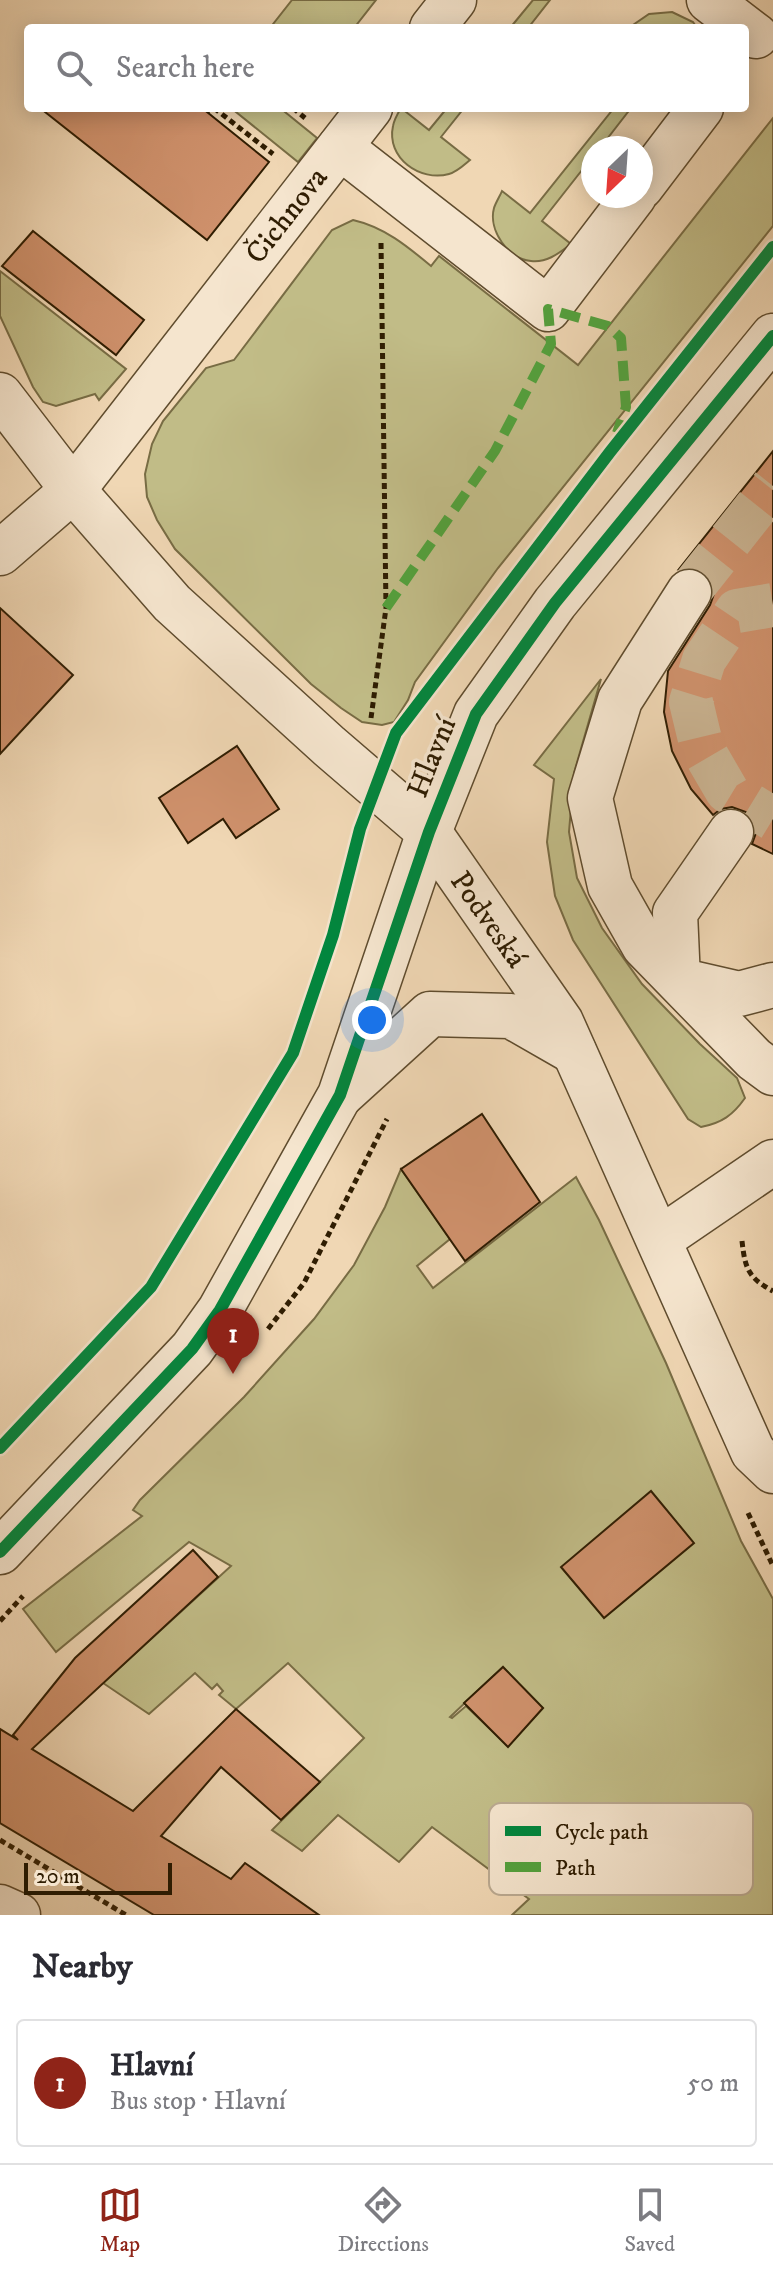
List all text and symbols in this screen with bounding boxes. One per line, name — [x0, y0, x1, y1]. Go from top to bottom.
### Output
search box — [24, 24, 749, 112]
icon: search — [52, 46, 96, 90]
text: Search here — [116, 50, 255, 87]
north arrow — [581, 136, 653, 208]
street label: Čichnova — [236, 159, 336, 272]
street label: Hlavní — [400, 711, 466, 803]
street label: Podveská — [441, 864, 534, 976]
your location — [352, 1000, 392, 1040]
pin: 1 — [207, 1308, 259, 1374]
legend — [489, 1803, 753, 1895]
text: Cycle path — [555, 1819, 649, 1846]
text: Path — [555, 1855, 596, 1882]
scale bar — [24, 1859, 172, 1895]
text: 20 m — [36, 1863, 80, 1890]
text: Nearby — [32, 1946, 133, 1988]
text: Hlavní — [110, 2048, 193, 2085]
text: 1 — [55, 2067, 65, 2100]
text: 50 m — [687, 2067, 739, 2100]
text: Bus stop · Hlavní — [110, 2085, 286, 2118]
tab: Map — [98, 2183, 142, 2258]
tab: Directions — [338, 2183, 429, 2258]
tab: Saved — [625, 2183, 675, 2258]

